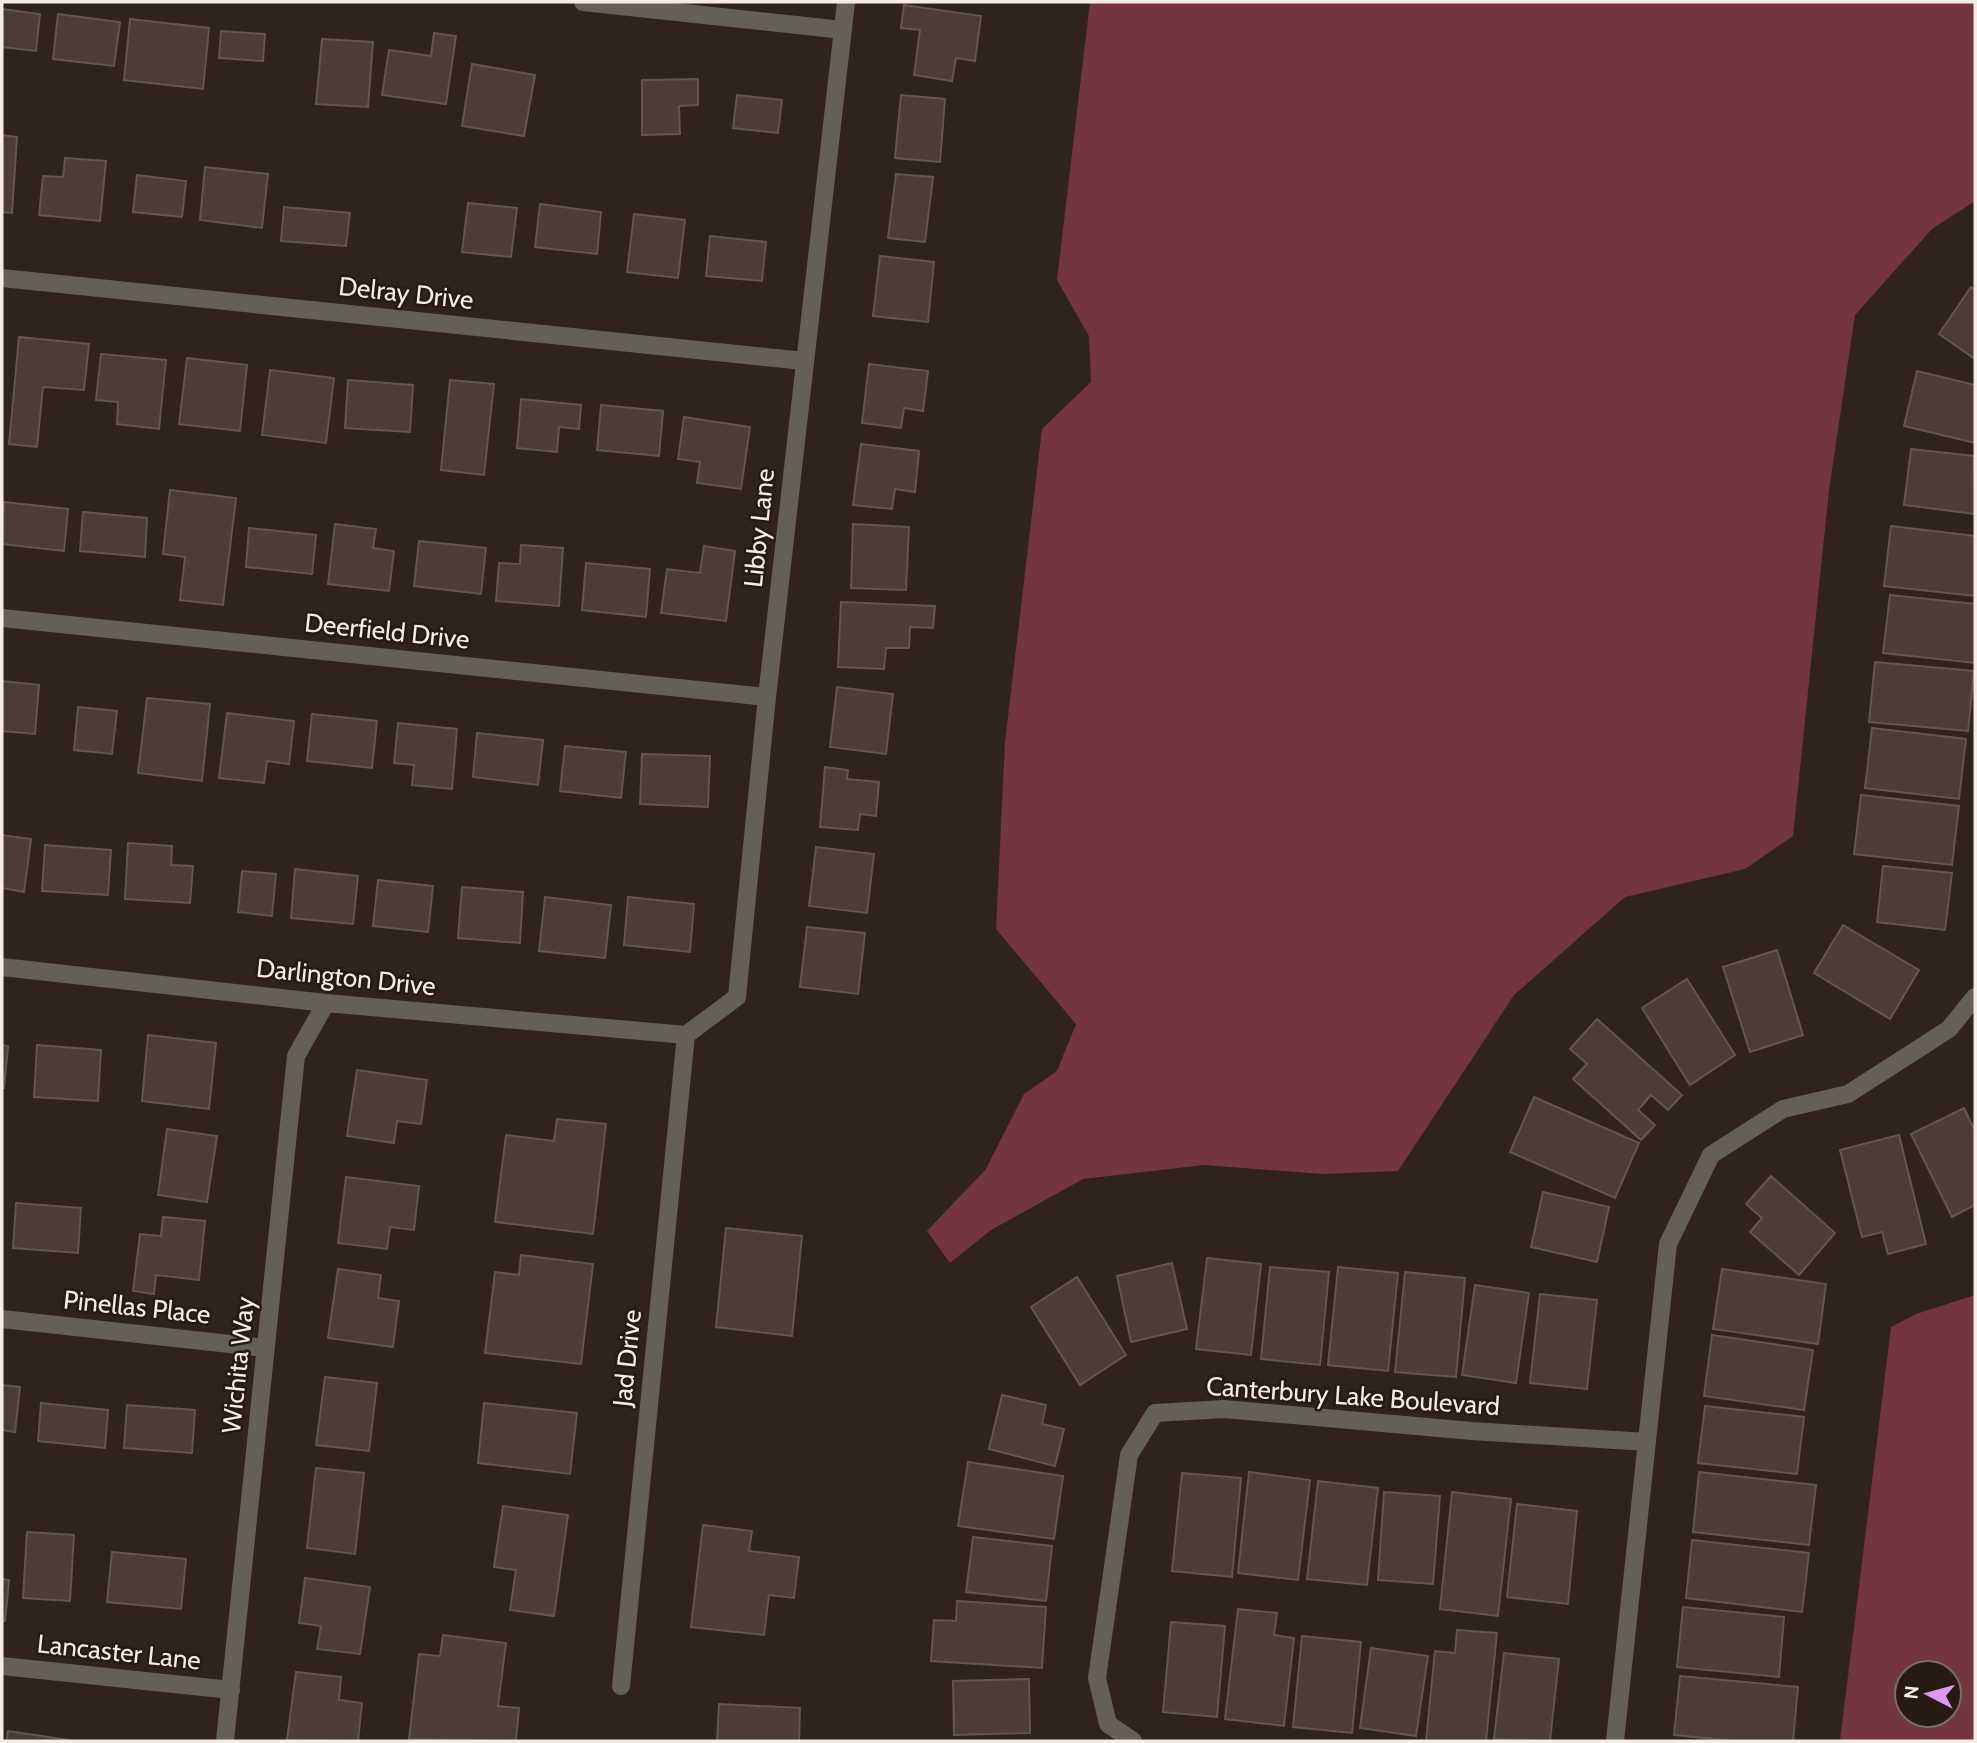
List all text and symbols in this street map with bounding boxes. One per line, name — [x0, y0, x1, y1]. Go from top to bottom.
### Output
street label: Delray Drive — [337, 270, 475, 316]
street label: Libby Lane — [737, 467, 781, 589]
street label: Deerfield Drive — [303, 606, 471, 656]
street label: Darlington Drive — [255, 952, 437, 1002]
street label: Pinellas Place — [62, 1283, 212, 1331]
street label: Wichita Way — [215, 1295, 261, 1435]
street label: Jad Drive — [606, 1308, 648, 1409]
street label: Canterbury Lake Boulevard — [1205, 1370, 1501, 1422]
street label: Lancaster Lane — [36, 1627, 202, 1677]
north arrow — [1893, 1659, 1963, 1729]
text: N — [1899, 1684, 1924, 1700]

